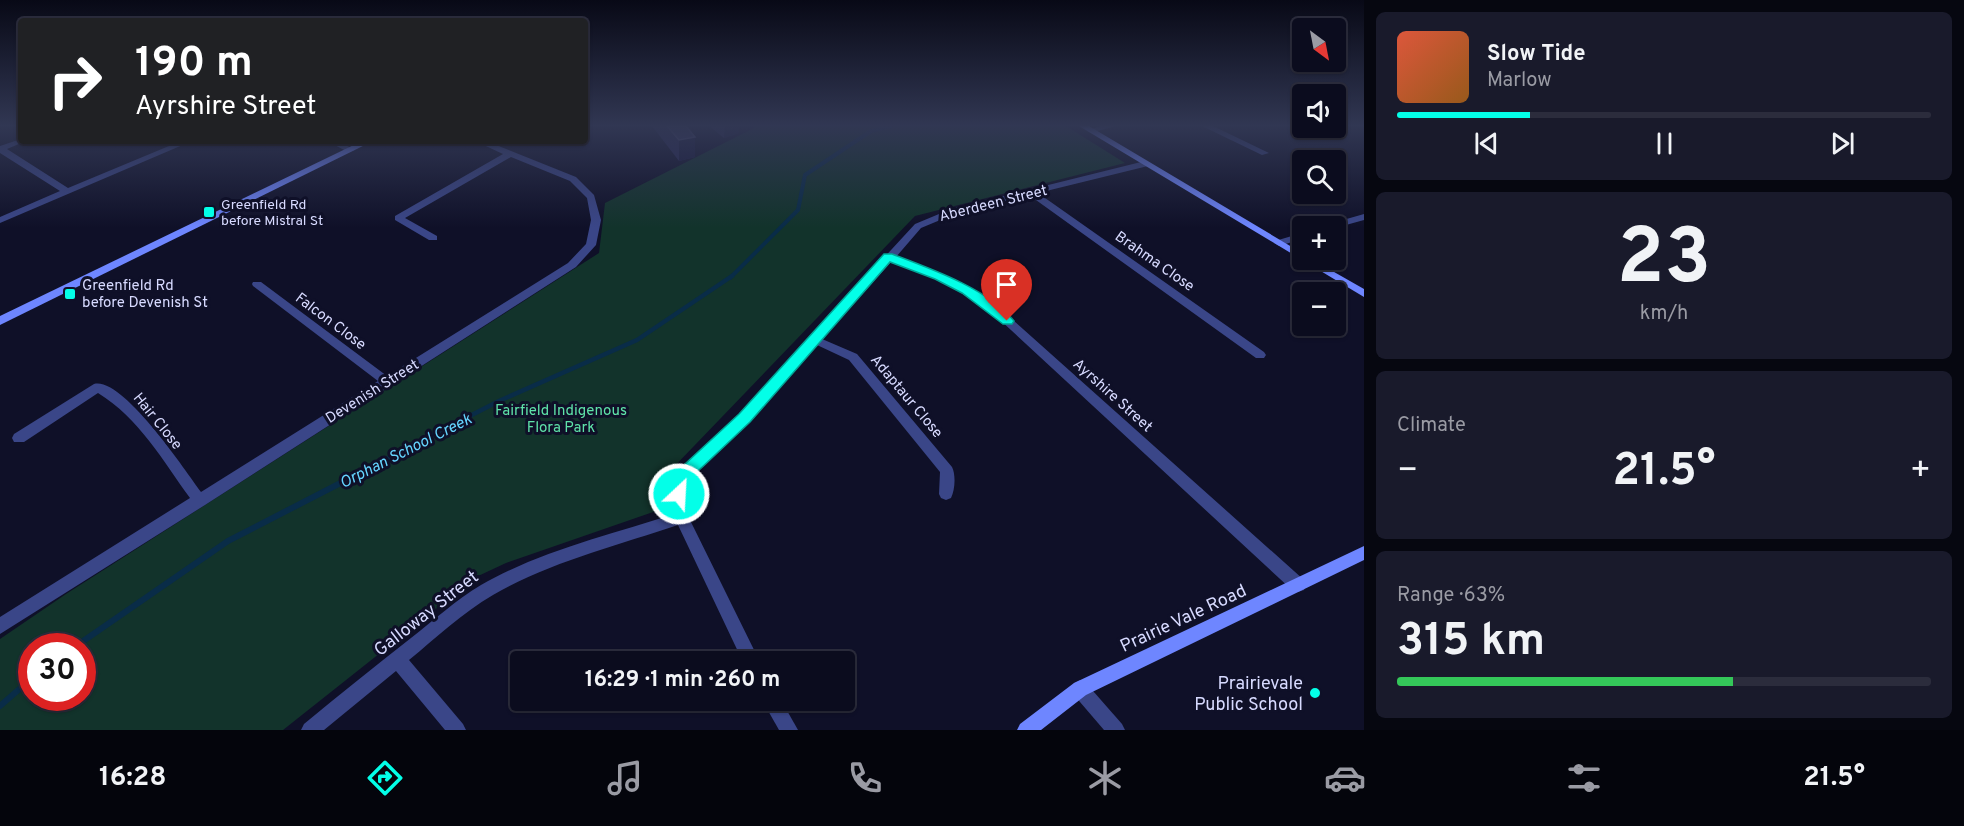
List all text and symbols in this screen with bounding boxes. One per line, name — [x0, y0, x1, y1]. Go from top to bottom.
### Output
north arrow — [1292, 18, 1346, 72]
map controls — [1292, 18, 1346, 336]
text: 190 m — [135, 38, 253, 91]
text: Slow Tide — [1487, 41, 1586, 68]
icon: right — [36, 42, 114, 120]
text: Marlow — [1487, 68, 1551, 94]
button: sound — [1292, 84, 1346, 138]
text: Ayrshire Street — [135, 90, 317, 124]
icon: previous — [1470, 127, 1503, 160]
icon: pause — [1648, 127, 1681, 160]
icon: next — [1826, 127, 1859, 160]
button: search — [1292, 150, 1346, 204]
street label: Aberdeen Street — [937, 182, 1049, 227]
place label: Greenfield Rd before Mistral St — [221, 197, 323, 230]
marker: Greenfield Rd before Mistral St — [202, 205, 216, 219]
text: 23 — [1617, 212, 1711, 311]
button: + — [1292, 216, 1346, 270]
street label: Brahma Close — [1111, 228, 1198, 297]
pin — [981, 259, 1032, 321]
icon: arrive — [990, 268, 1023, 301]
place label: Greenfield Rd before Devenish St — [82, 277, 208, 313]
button: − — [1292, 282, 1346, 336]
marker: Greenfield Rd before Devenish St — [63, 287, 77, 301]
street label: Falcon Close — [291, 289, 369, 355]
text: km/h — [1640, 301, 1688, 327]
street label: Adaptaur Close — [865, 351, 946, 443]
street label: Ayrshire Street — [1068, 355, 1156, 437]
street label: Devenish Street — [323, 356, 423, 428]
street label: Hair Close — [128, 390, 186, 454]
park label: Fairfield Indigenous Flora Park — [495, 402, 627, 438]
water label: Orphan School Creek — [337, 409, 476, 494]
text: Climate — [1397, 413, 1466, 439]
text: 21.5° — [1613, 444, 1715, 501]
text: − — [1397, 451, 1418, 493]
text: + — [1910, 451, 1931, 493]
position arrow — [647, 462, 711, 526]
street label: Galloway Street — [370, 566, 484, 662]
street label: Prairie Vale Road — [1117, 580, 1251, 659]
text: Range · 63% — [1397, 583, 1505, 609]
text: 315 km — [1397, 614, 1545, 671]
speed limit sign: 30 — [18, 633, 96, 711]
text: 16:29 · 1 min · 260 m — [585, 667, 780, 694]
place label: Prairievale Public School — [1194, 673, 1303, 717]
marker: Prairievale Public School — [1308, 686, 1322, 700]
icon: directions — [364, 757, 406, 799]
icon: music — [604, 757, 646, 799]
icon: phone — [844, 757, 886, 799]
icon: climate — [1084, 757, 1126, 799]
icon: car — [1324, 757, 1366, 799]
icon: filters — [1563, 757, 1605, 799]
text: 16:28 — [99, 761, 166, 795]
text: 21.5° — [1803, 761, 1865, 795]

